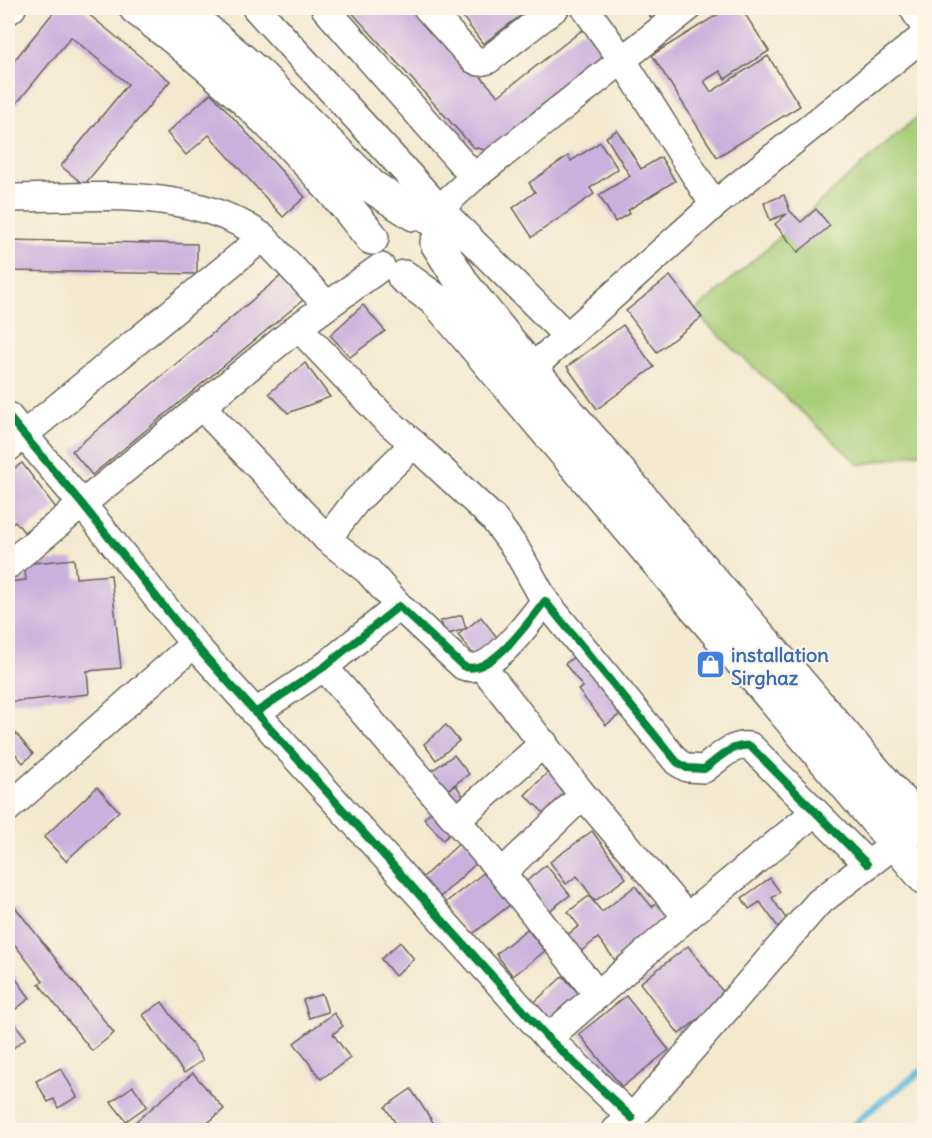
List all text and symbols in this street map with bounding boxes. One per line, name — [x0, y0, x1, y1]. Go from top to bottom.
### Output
place label: installation Sirghaz — [731, 642, 829, 690]
shop icon: installation Sirghaz — [694, 649, 726, 681]

